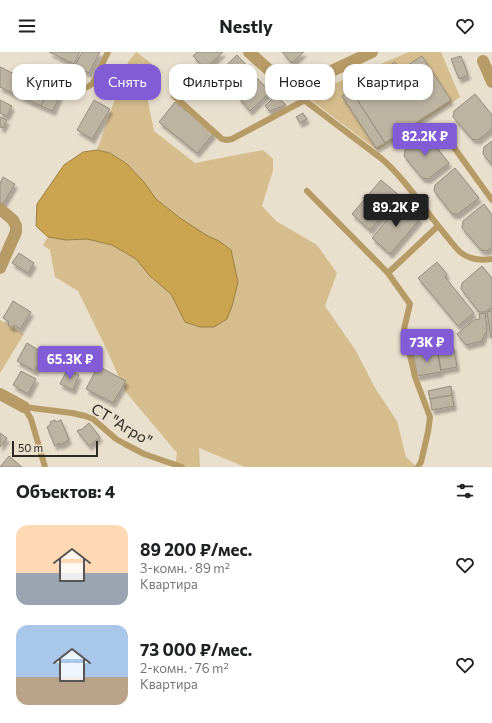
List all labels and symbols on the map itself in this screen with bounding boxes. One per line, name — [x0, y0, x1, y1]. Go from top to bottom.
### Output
pin: 82.2K ₽ — [388, 123, 462, 157]
pin: 89.2K ₽ — [359, 194, 433, 228]
pin: 73K ₽ — [399, 329, 455, 363]
pin: 65.3K ₽ — [33, 346, 107, 380]
street label: СТ "Агро" — [88, 399, 156, 449]
scale bar — [12, 439, 98, 458]

